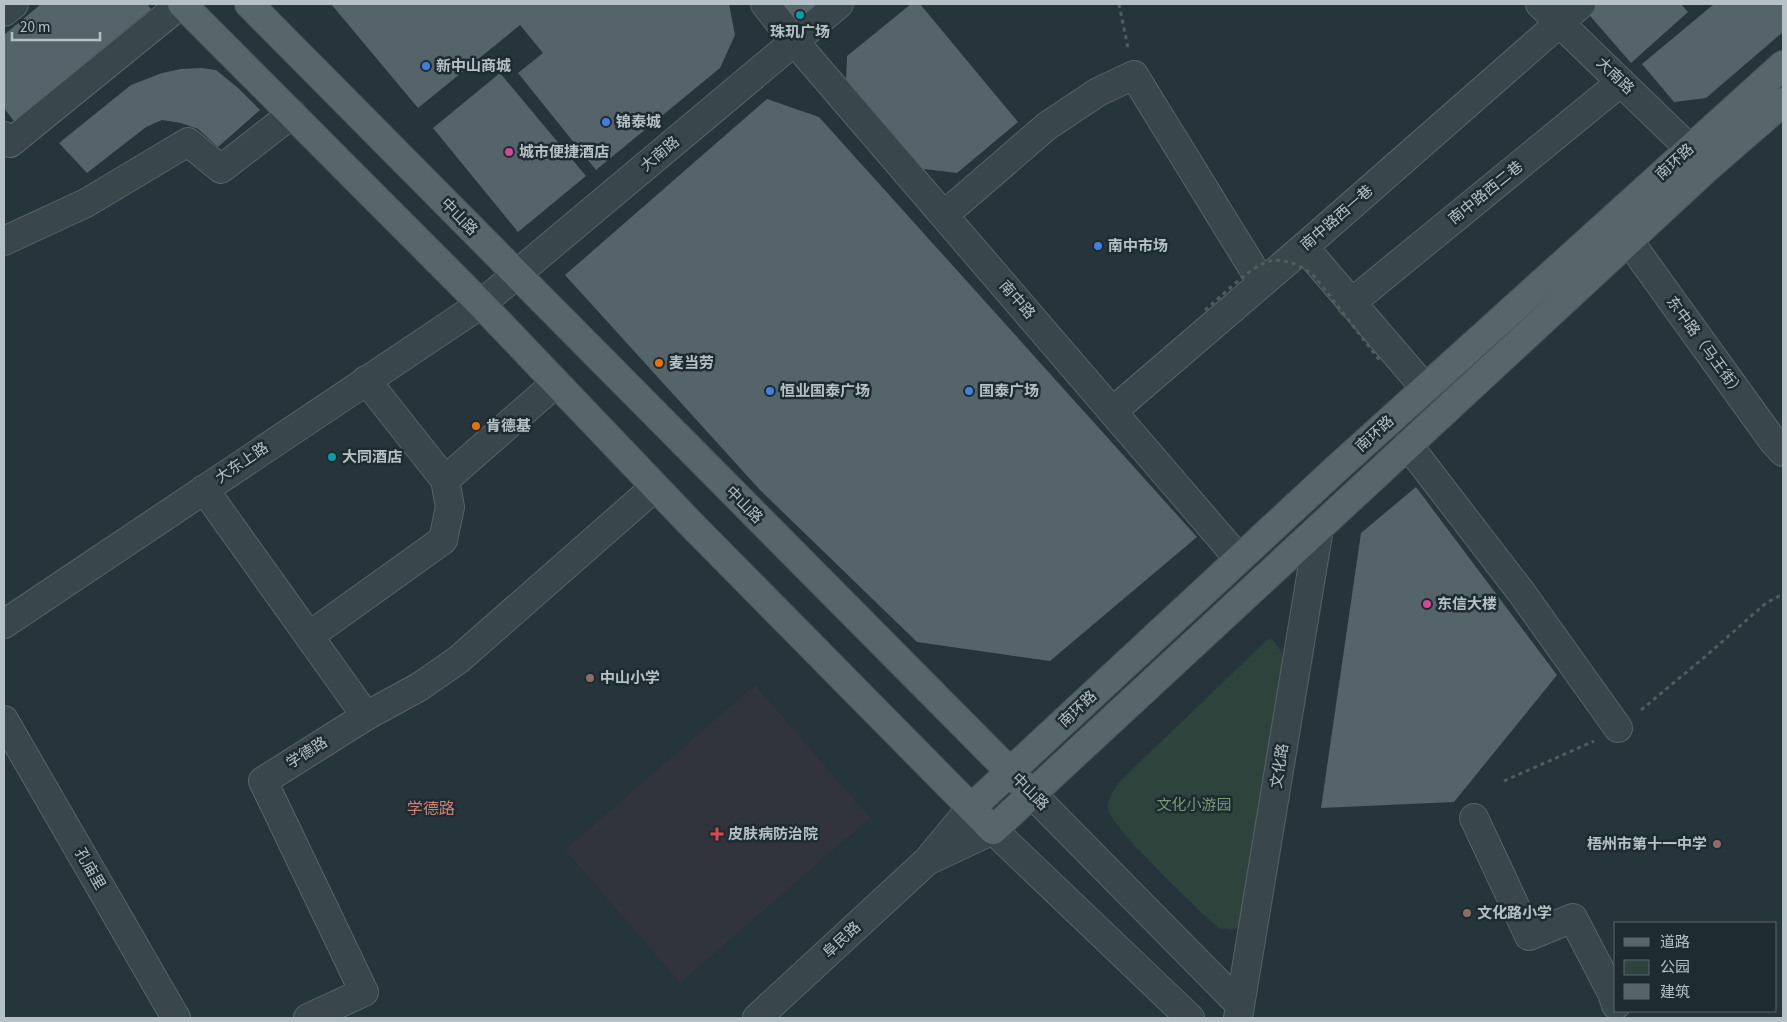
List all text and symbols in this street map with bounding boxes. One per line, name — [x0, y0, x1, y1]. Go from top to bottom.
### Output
marker: 珠玑广场 — [794, 9, 806, 21]
scale bar — [12, 10, 100, 42]
text: 20 m — [20, 17, 50, 38]
place label: 珠玑广场 — [770, 22, 830, 43]
street label: 大南路 — [1592, 53, 1638, 99]
place label: 新中山商城 — [436, 56, 511, 77]
marker: 新中山商城 — [420, 60, 432, 72]
place label: 锦泰城 — [616, 112, 661, 133]
marker: 锦泰城 — [600, 116, 612, 128]
street label: 大南路 — [636, 131, 684, 177]
street label: 南环路 — [1651, 139, 1699, 185]
place label: 城市便捷酒店 — [519, 142, 609, 163]
marker: 城市便捷酒店 — [503, 146, 515, 158]
street label: 南中路西二巷 — [1444, 157, 1528, 229]
street label: 南中路西一巷 — [1296, 181, 1378, 255]
street label: 中山路 — [436, 194, 482, 240]
place label: 南中市场 — [1108, 236, 1168, 257]
marker: 南中市场 — [1092, 240, 1104, 252]
street label: 南中路 — [994, 276, 1040, 324]
street label: 东中路（马王街） — [1661, 292, 1749, 402]
place label: 麦当劳 — [669, 353, 714, 374]
marker: 麦当劳 — [653, 357, 665, 369]
place label: 恒业国泰广场 — [780, 381, 870, 402]
place label: 国泰广场 — [979, 381, 1039, 402]
marker: 恒业国泰广场 — [764, 385, 776, 397]
marker: 国泰广场 — [963, 385, 975, 397]
street label: 南环路 — [1351, 411, 1399, 457]
place label: 肯德基 — [486, 416, 531, 437]
marker: 肯德基 — [470, 420, 482, 432]
street label: 大东上路 — [211, 438, 273, 488]
place label: 大同酒店 — [342, 447, 402, 468]
marker: 大同酒店 — [326, 451, 338, 463]
street label: 中山路 — [721, 482, 767, 528]
place label: 东信大楼 — [1437, 594, 1497, 615]
marker: 东信大楼 — [1421, 598, 1433, 610]
place label: 中山小学 — [600, 668, 660, 689]
marker: 中山小学 — [584, 672, 596, 684]
street label: 南环路 — [1054, 686, 1102, 732]
street label: 学德路 — [282, 732, 332, 774]
street label: 文化路 — [1266, 742, 1294, 790]
street label: 中山路 — [1007, 769, 1053, 815]
park label: 文化小游园 — [1156, 795, 1232, 816]
district label: 学德路 — [407, 798, 455, 820]
place label: 皮肤病防治院 — [728, 824, 818, 845]
marker: 皮肤病防治院 — [710, 827, 724, 841]
place label: 梧州市第十一中学 — [1587, 834, 1707, 855]
marker: 梧州市第十一中学 — [1711, 838, 1723, 850]
street label: 孔庙里 — [70, 844, 110, 894]
place label: 文化路小学 — [1477, 903, 1552, 924]
marker: 文化路小学 — [1461, 907, 1473, 919]
street label: 阜民路 — [818, 917, 866, 963]
legend — [1614, 922, 1777, 1012]
text: 道路 — [1660, 932, 1690, 953]
text: 公园 — [1660, 957, 1690, 978]
text: 建筑 — [1660, 982, 1690, 1003]

